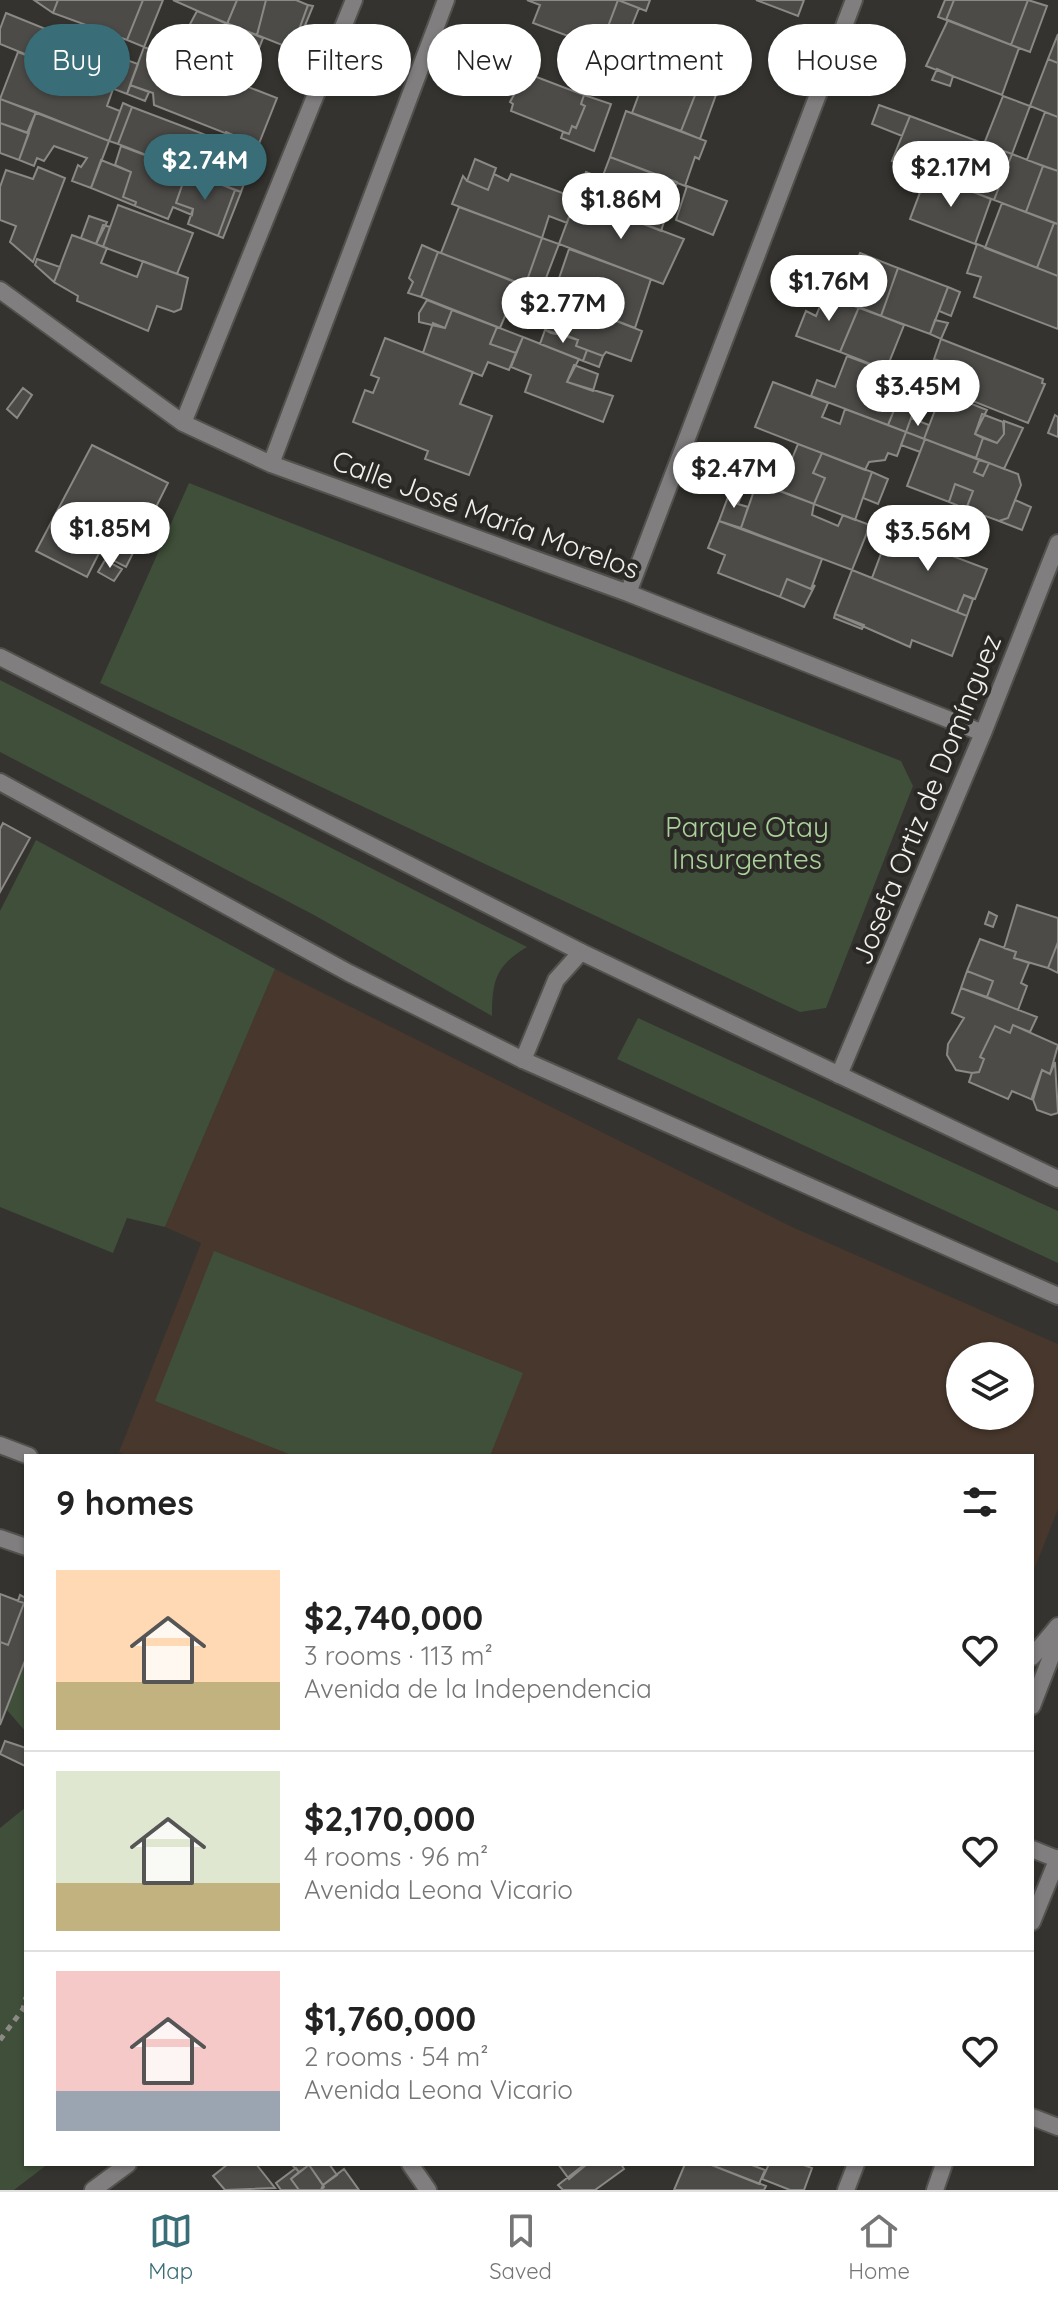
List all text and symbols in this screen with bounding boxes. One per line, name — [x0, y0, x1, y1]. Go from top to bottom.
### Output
chip: Buy — [24, 24, 130, 96]
chip: Rent — [146, 24, 262, 96]
chip: Filters — [278, 24, 411, 96]
chip: New — [427, 24, 541, 96]
chip: Apartment — [557, 24, 752, 96]
chip: House — [768, 24, 906, 96]
pin: $2.74M — [140, 134, 270, 202]
pin: $2.17M — [886, 141, 1016, 209]
text: $2.74M — [162, 143, 248, 176]
text: $2.17M — [910, 150, 992, 183]
pin: $1.86M — [556, 173, 686, 241]
text: $1.86M — [580, 182, 662, 215]
pin: $1.76M — [764, 255, 894, 323]
text: $1.76M — [788, 264, 870, 297]
pin: $2.77M — [498, 277, 628, 345]
text: $2.77M — [520, 286, 606, 319]
pin: $3.45M — [853, 360, 983, 428]
text: $3.45M — [875, 369, 961, 402]
street label: Calle José María Morelos — [327, 442, 645, 586]
pin: $2.47M — [669, 442, 799, 510]
text: $2.47M — [691, 451, 777, 484]
pin: $1.85M — [45, 502, 175, 570]
pin: $3.56M — [863, 505, 993, 573]
text: $1.85M — [69, 511, 151, 544]
text: $3.56M — [885, 514, 971, 547]
street label: Josefa Ortiz de Domínguez — [844, 629, 1008, 969]
park label: Parque Otay Insurgentes — [665, 809, 829, 876]
map controls — [946, 1342, 1034, 1430]
button: layers — [946, 1342, 1034, 1430]
icon: filters — [958, 1480, 1002, 1524]
text: 9 homes — [56, 1481, 194, 1524]
text: $2,740,000 — [304, 1596, 483, 1639]
icon: home — [120, 1602, 216, 1698]
icon: heart — [958, 1628, 1002, 1672]
text: 3 rooms · 113 m² — [304, 1639, 493, 1672]
text: Avenida de la Independencia — [304, 1672, 652, 1705]
text: $2,170,000 — [304, 1797, 475, 1840]
icon: home — [120, 1803, 216, 1899]
icon: heart — [958, 1829, 1002, 1873]
text: 4 rooms · 96 m² — [304, 1840, 488, 1873]
text: Avenida Leona Vicario — [304, 1873, 573, 1906]
text: $1,760,000 — [304, 1997, 476, 2040]
icon: home — [120, 2003, 216, 2099]
icon: heart — [958, 2029, 1002, 2073]
text: 2 rooms · 54 m² — [304, 2040, 488, 2073]
text: Avenida Leona Vicario — [304, 2073, 573, 2106]
tab: Map — [148, 2209, 193, 2285]
tab: Saved — [489, 2209, 552, 2285]
tab: Home — [848, 2209, 910, 2285]

